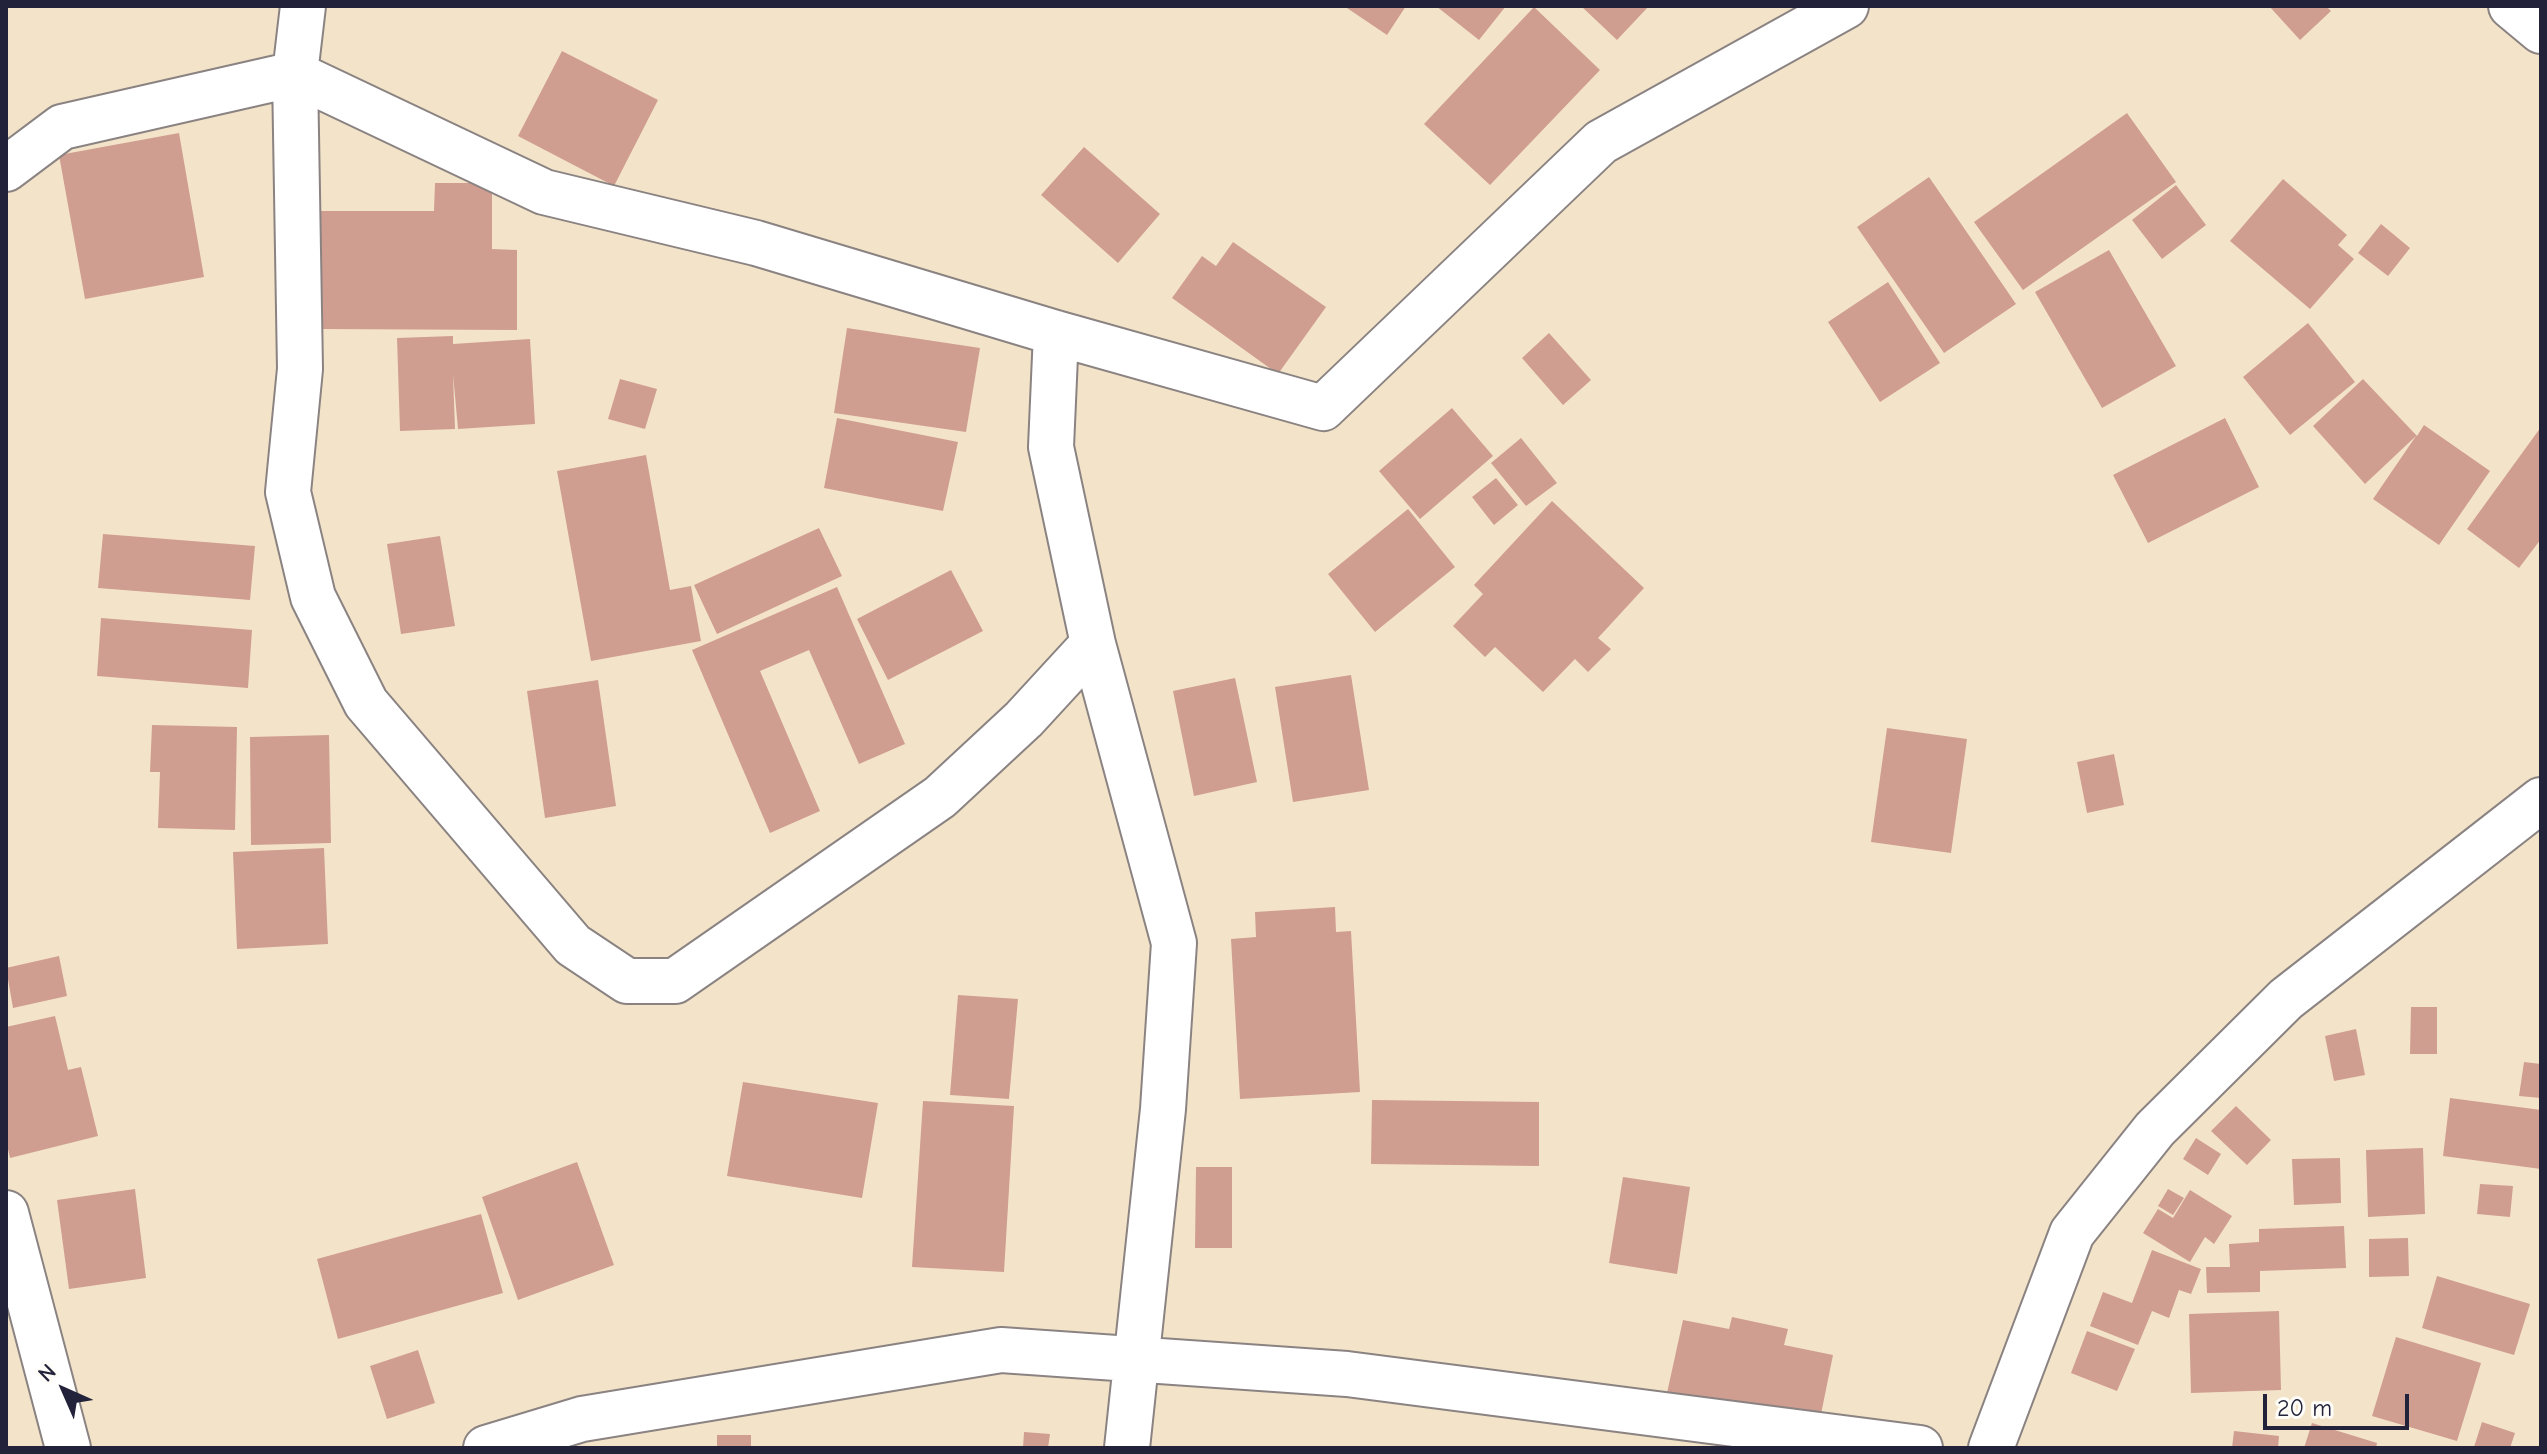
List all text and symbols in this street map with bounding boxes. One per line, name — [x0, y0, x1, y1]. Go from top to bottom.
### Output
north arrow — [24, 1350, 104, 1430]
text: N — [33, 1359, 61, 1387]
scale bar — [2267, 1378, 2413, 1428]
text: 20 m — [2277, 1394, 2332, 1422]

